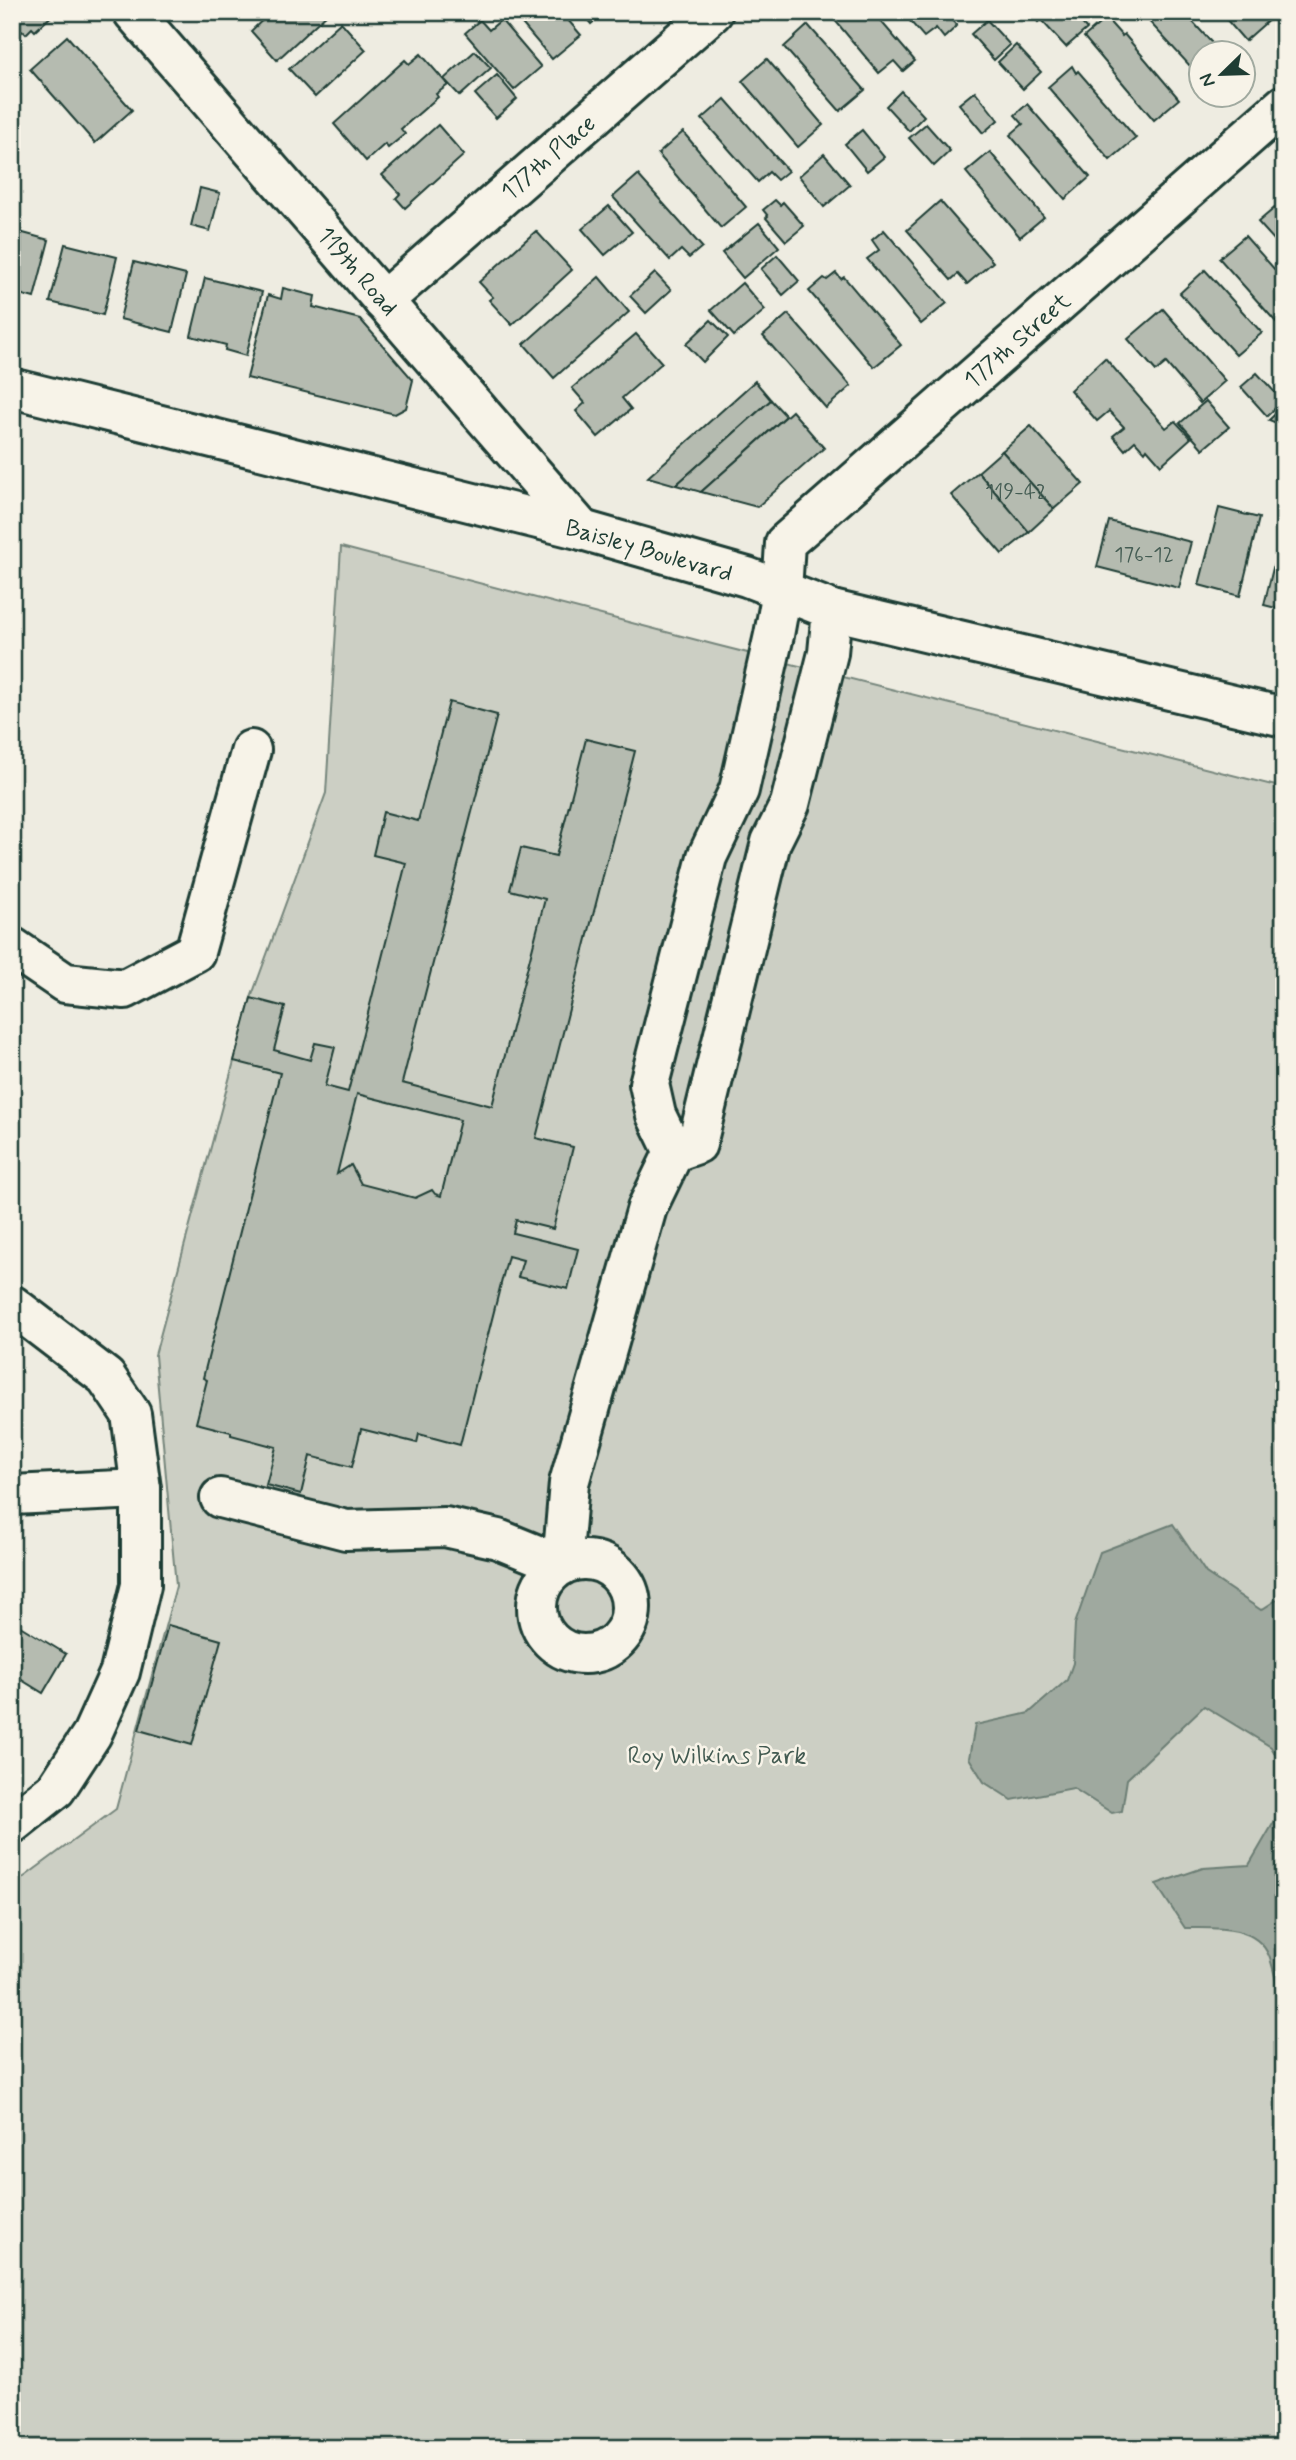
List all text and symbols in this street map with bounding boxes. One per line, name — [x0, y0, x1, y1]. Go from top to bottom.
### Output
north arrow — [1188, 38, 1258, 108]
text: N — [1194, 69, 1222, 91]
street label: 177th Place — [495, 108, 603, 208]
street label: 119th Road — [310, 221, 404, 323]
street label: 177th Street — [958, 286, 1078, 396]
house number: 119-42 — [985, 478, 1047, 506]
street label: Baisley Boulevard — [561, 513, 736, 590]
house number: 176-12 — [1114, 541, 1174, 569]
park label: Roy Wilkins Park — [628, 1741, 806, 1772]

